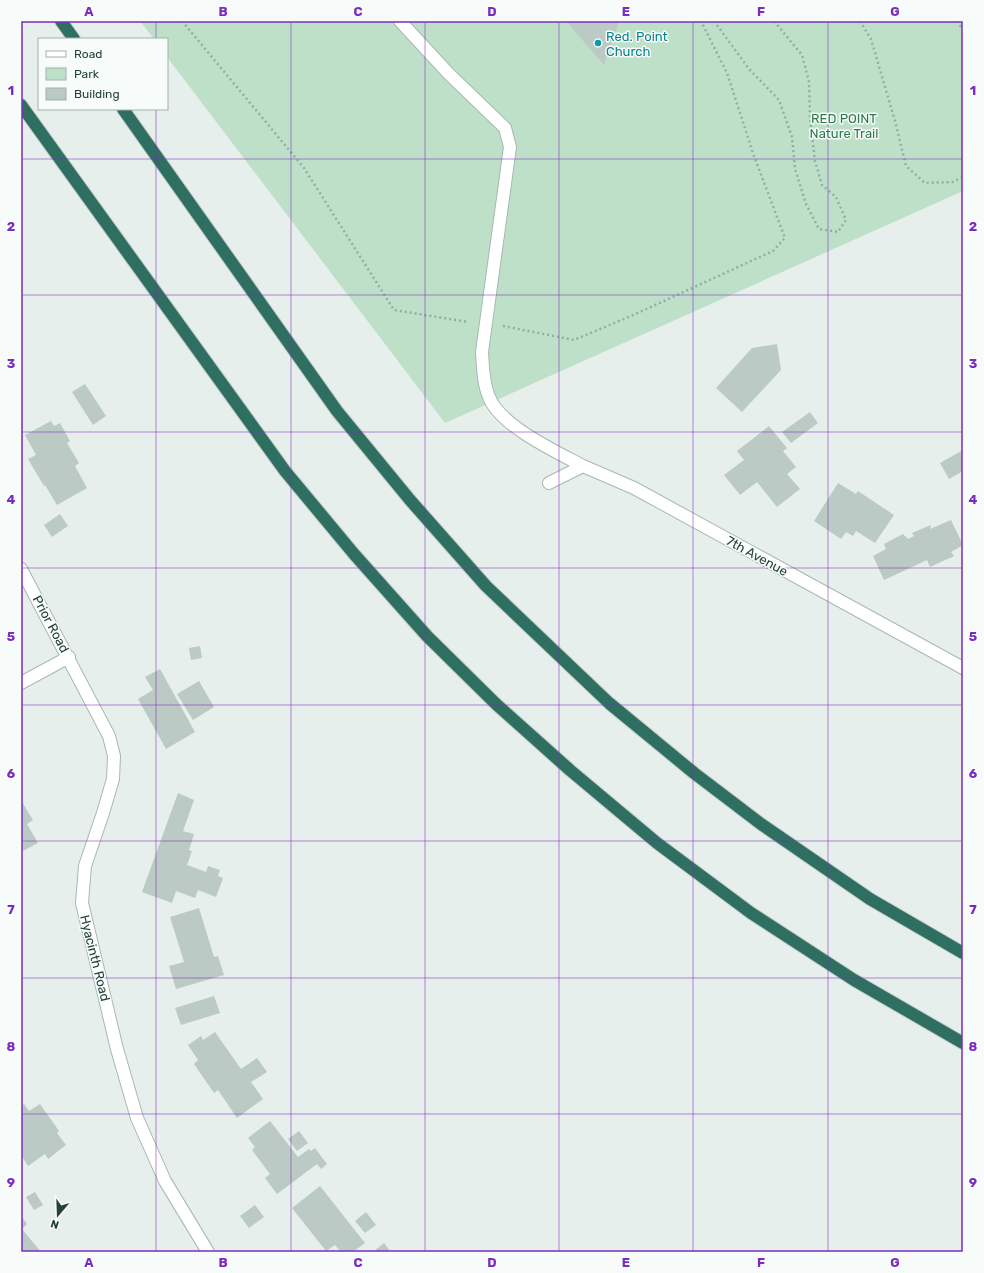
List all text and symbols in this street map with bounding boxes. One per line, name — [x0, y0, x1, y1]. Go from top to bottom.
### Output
text: A — [84, 4, 94, 19]
text: B — [218, 4, 228, 19]
text: C — [353, 4, 363, 19]
text: D — [487, 4, 497, 19]
text: E — [622, 4, 630, 19]
text: F — [757, 4, 765, 19]
text: G — [890, 4, 900, 19]
place label: Red. Point Church — [606, 29, 668, 59]
legend — [38, 38, 168, 110]
marker: Red. Point Church — [593, 38, 603, 48]
text: Road — [74, 47, 102, 61]
text: Park — [74, 67, 100, 81]
text: 1 — [8, 83, 14, 98]
text: 1 — [970, 83, 976, 98]
text: Building — [74, 87, 120, 101]
park label: RED POINT Nature Trail — [810, 111, 878, 141]
text: 2 — [7, 219, 15, 234]
text: 2 — [969, 219, 977, 234]
text: 3 — [7, 356, 16, 371]
text: 3 — [969, 356, 978, 371]
text: 4 — [7, 492, 16, 507]
text: 4 — [969, 492, 978, 507]
street label: 7th Avenue — [724, 533, 790, 579]
street label: Prior Road — [30, 593, 72, 655]
text: 5 — [7, 629, 15, 644]
text: 5 — [969, 629, 977, 644]
text: 6 — [7, 766, 16, 781]
text: 6 — [969, 766, 978, 781]
text: 7 — [7, 902, 15, 917]
text: 7 — [969, 902, 977, 917]
street label: Hyacinth Road — [77, 913, 113, 1003]
text: 8 — [7, 1039, 16, 1054]
text: 8 — [969, 1039, 978, 1054]
text: 9 — [7, 1175, 15, 1190]
text: 9 — [969, 1175, 977, 1190]
north arrow — [38, 1195, 78, 1235]
text: N — [49, 1217, 61, 1231]
text: A — [84, 1255, 94, 1270]
text: B — [218, 1255, 228, 1270]
text: C — [353, 1255, 363, 1270]
text: D — [487, 1255, 497, 1270]
text: E — [622, 1255, 630, 1270]
text: F — [757, 1255, 765, 1270]
text: G — [890, 1255, 900, 1270]

